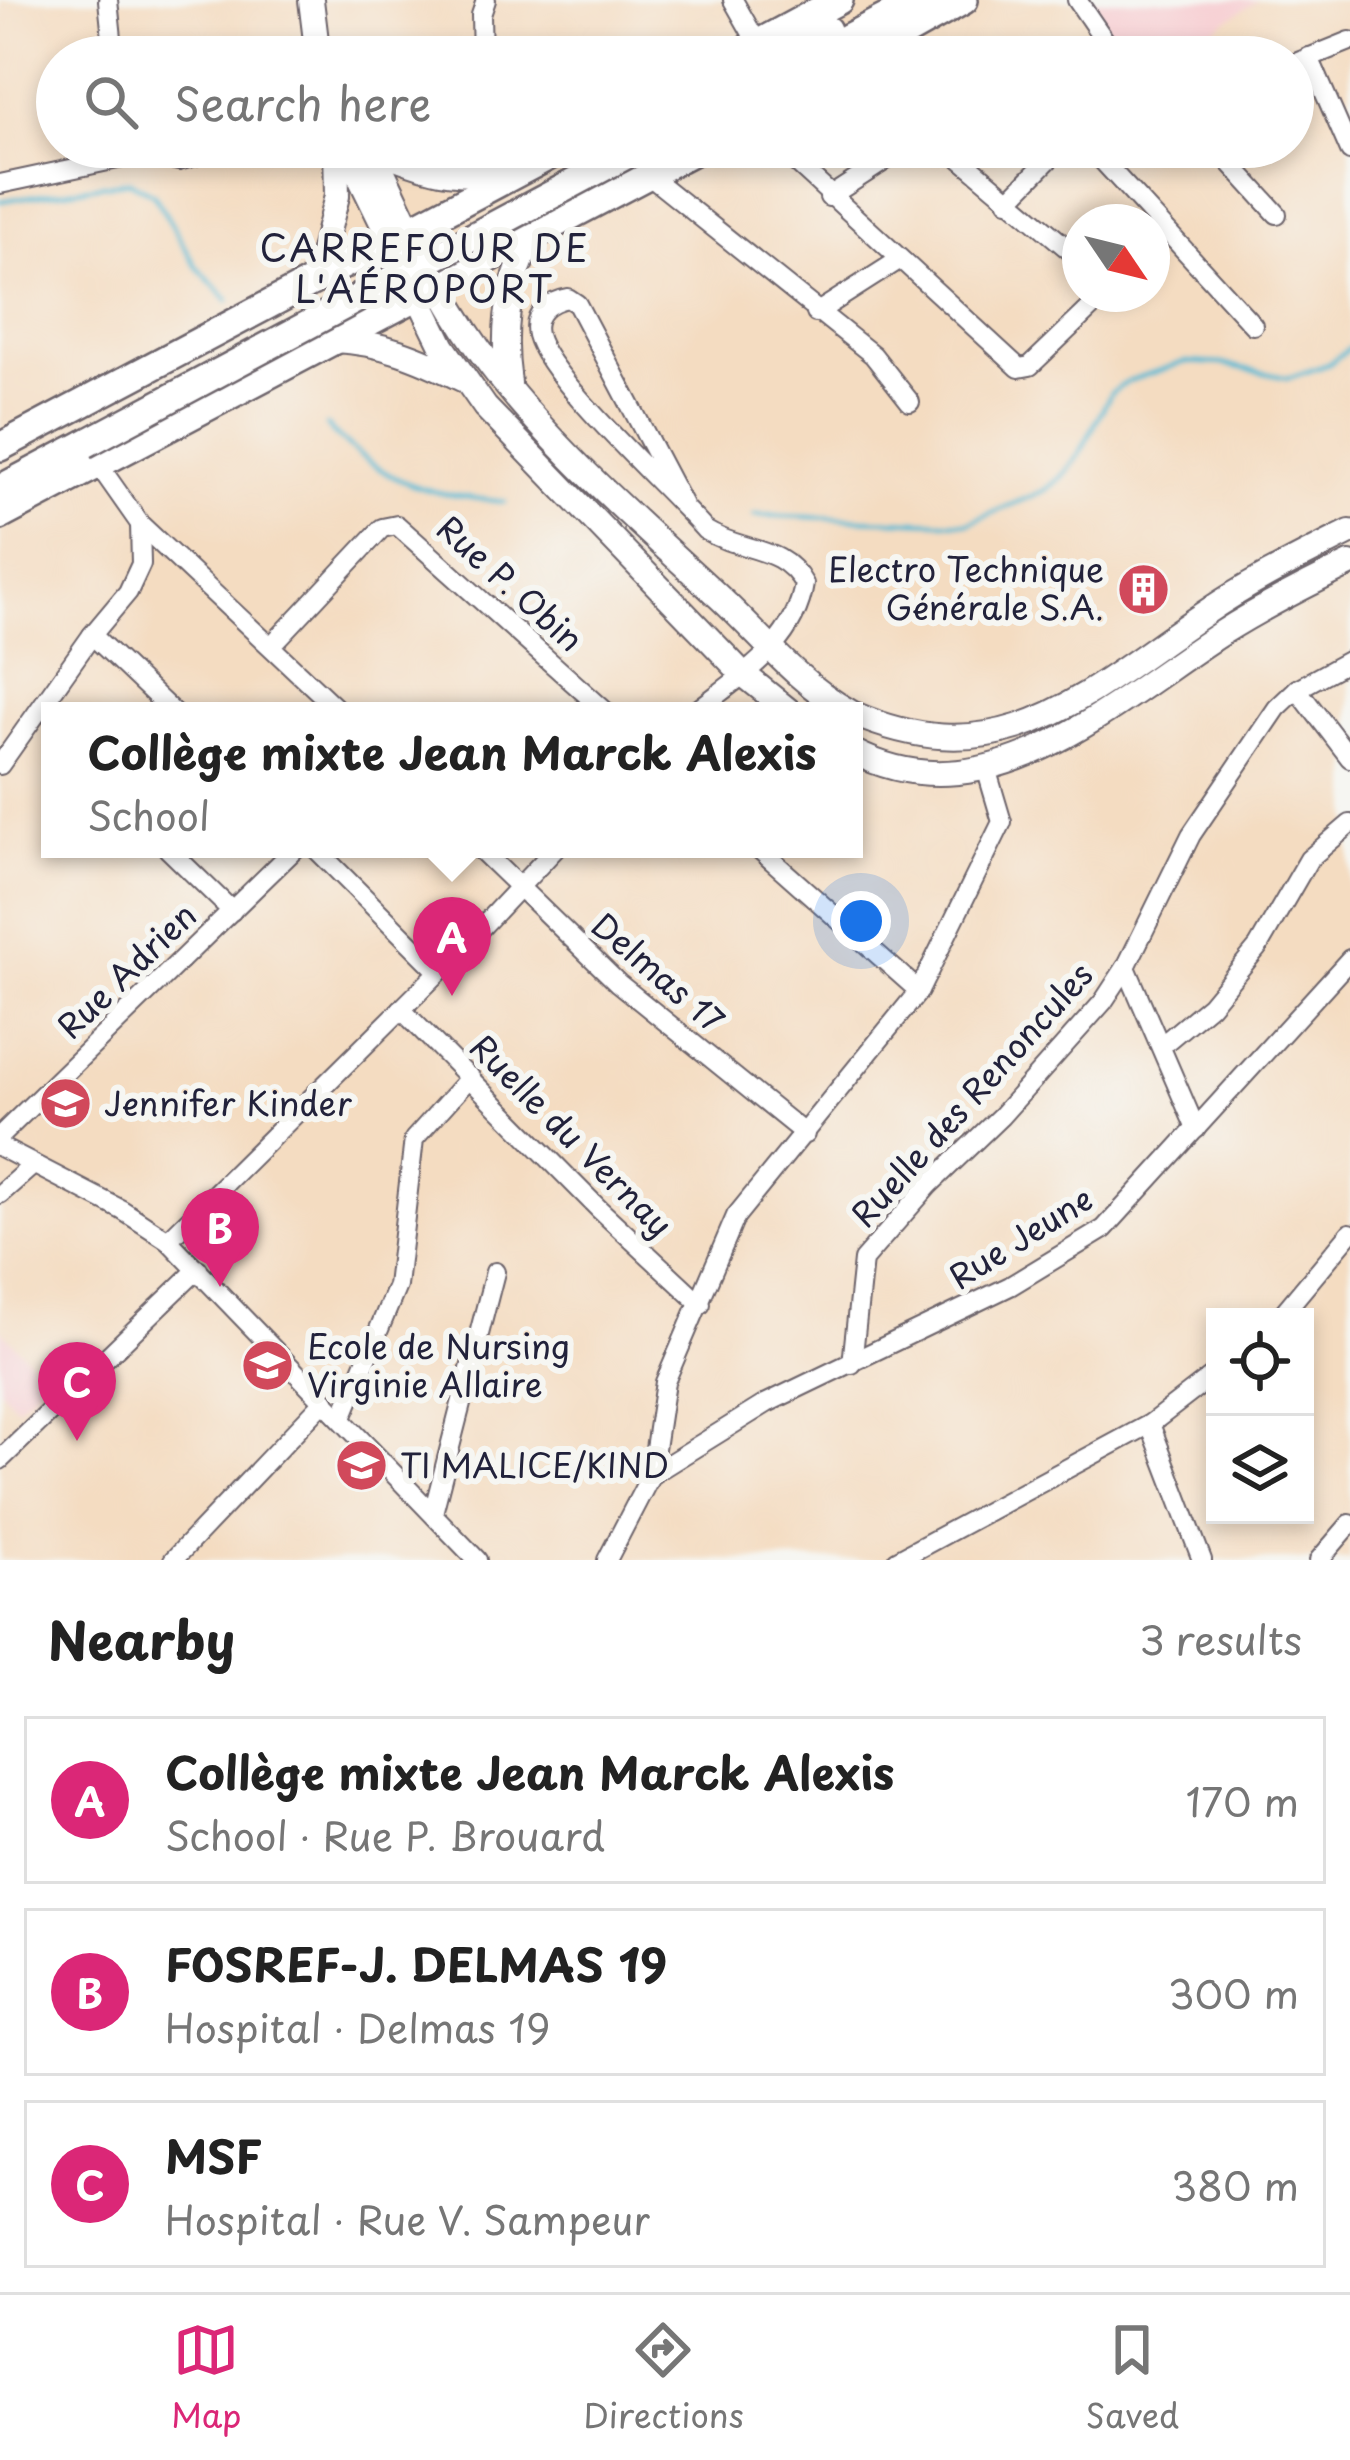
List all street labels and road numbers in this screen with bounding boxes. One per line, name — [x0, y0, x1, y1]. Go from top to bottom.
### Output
street label: Rue P. Obin — [427, 503, 596, 662]
street label: Rue Adrien — [45, 890, 207, 1049]
street label: Delmas 17 — [582, 900, 737, 1043]
street label: Ruelle des Renoncules — [838, 950, 1103, 1237]
street label: Ruelle du Vernay — [460, 1022, 685, 1247]
street label: Rue Jeune — [939, 1173, 1101, 1300]

